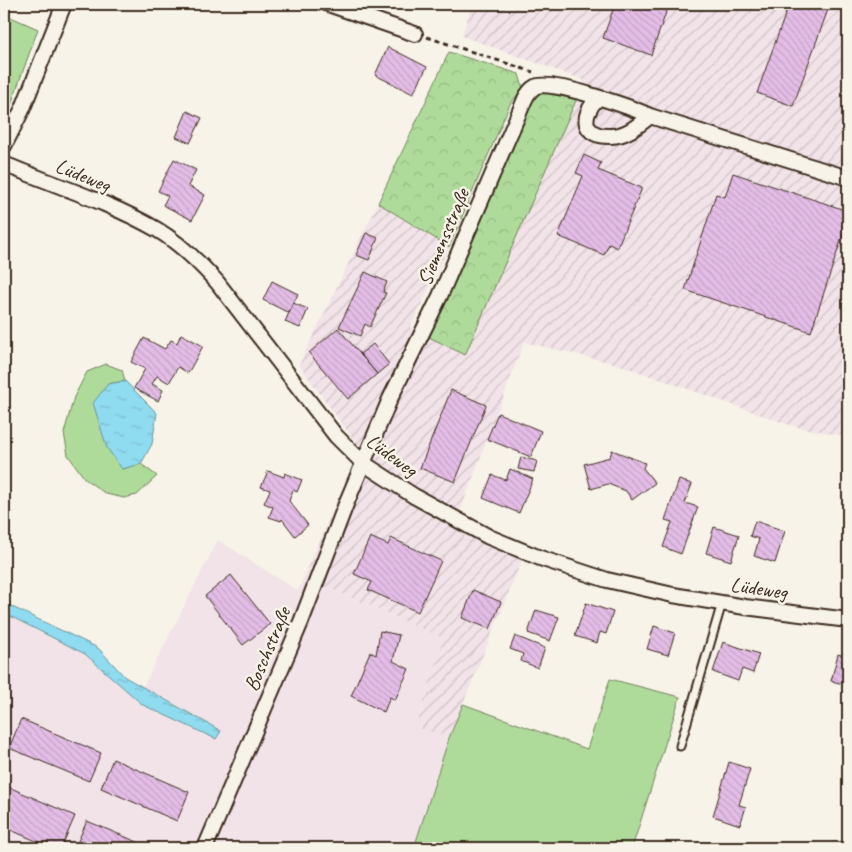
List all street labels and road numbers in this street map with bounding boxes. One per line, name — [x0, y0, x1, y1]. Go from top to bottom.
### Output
street label: Lüdeweg — [52, 152, 116, 198]
street label: Siemensstraße — [411, 183, 476, 289]
street label: Lüdeweg — [361, 428, 424, 483]
street label: Lüdeweg — [729, 571, 791, 605]
street label: Boschstraße — [238, 601, 297, 695]

